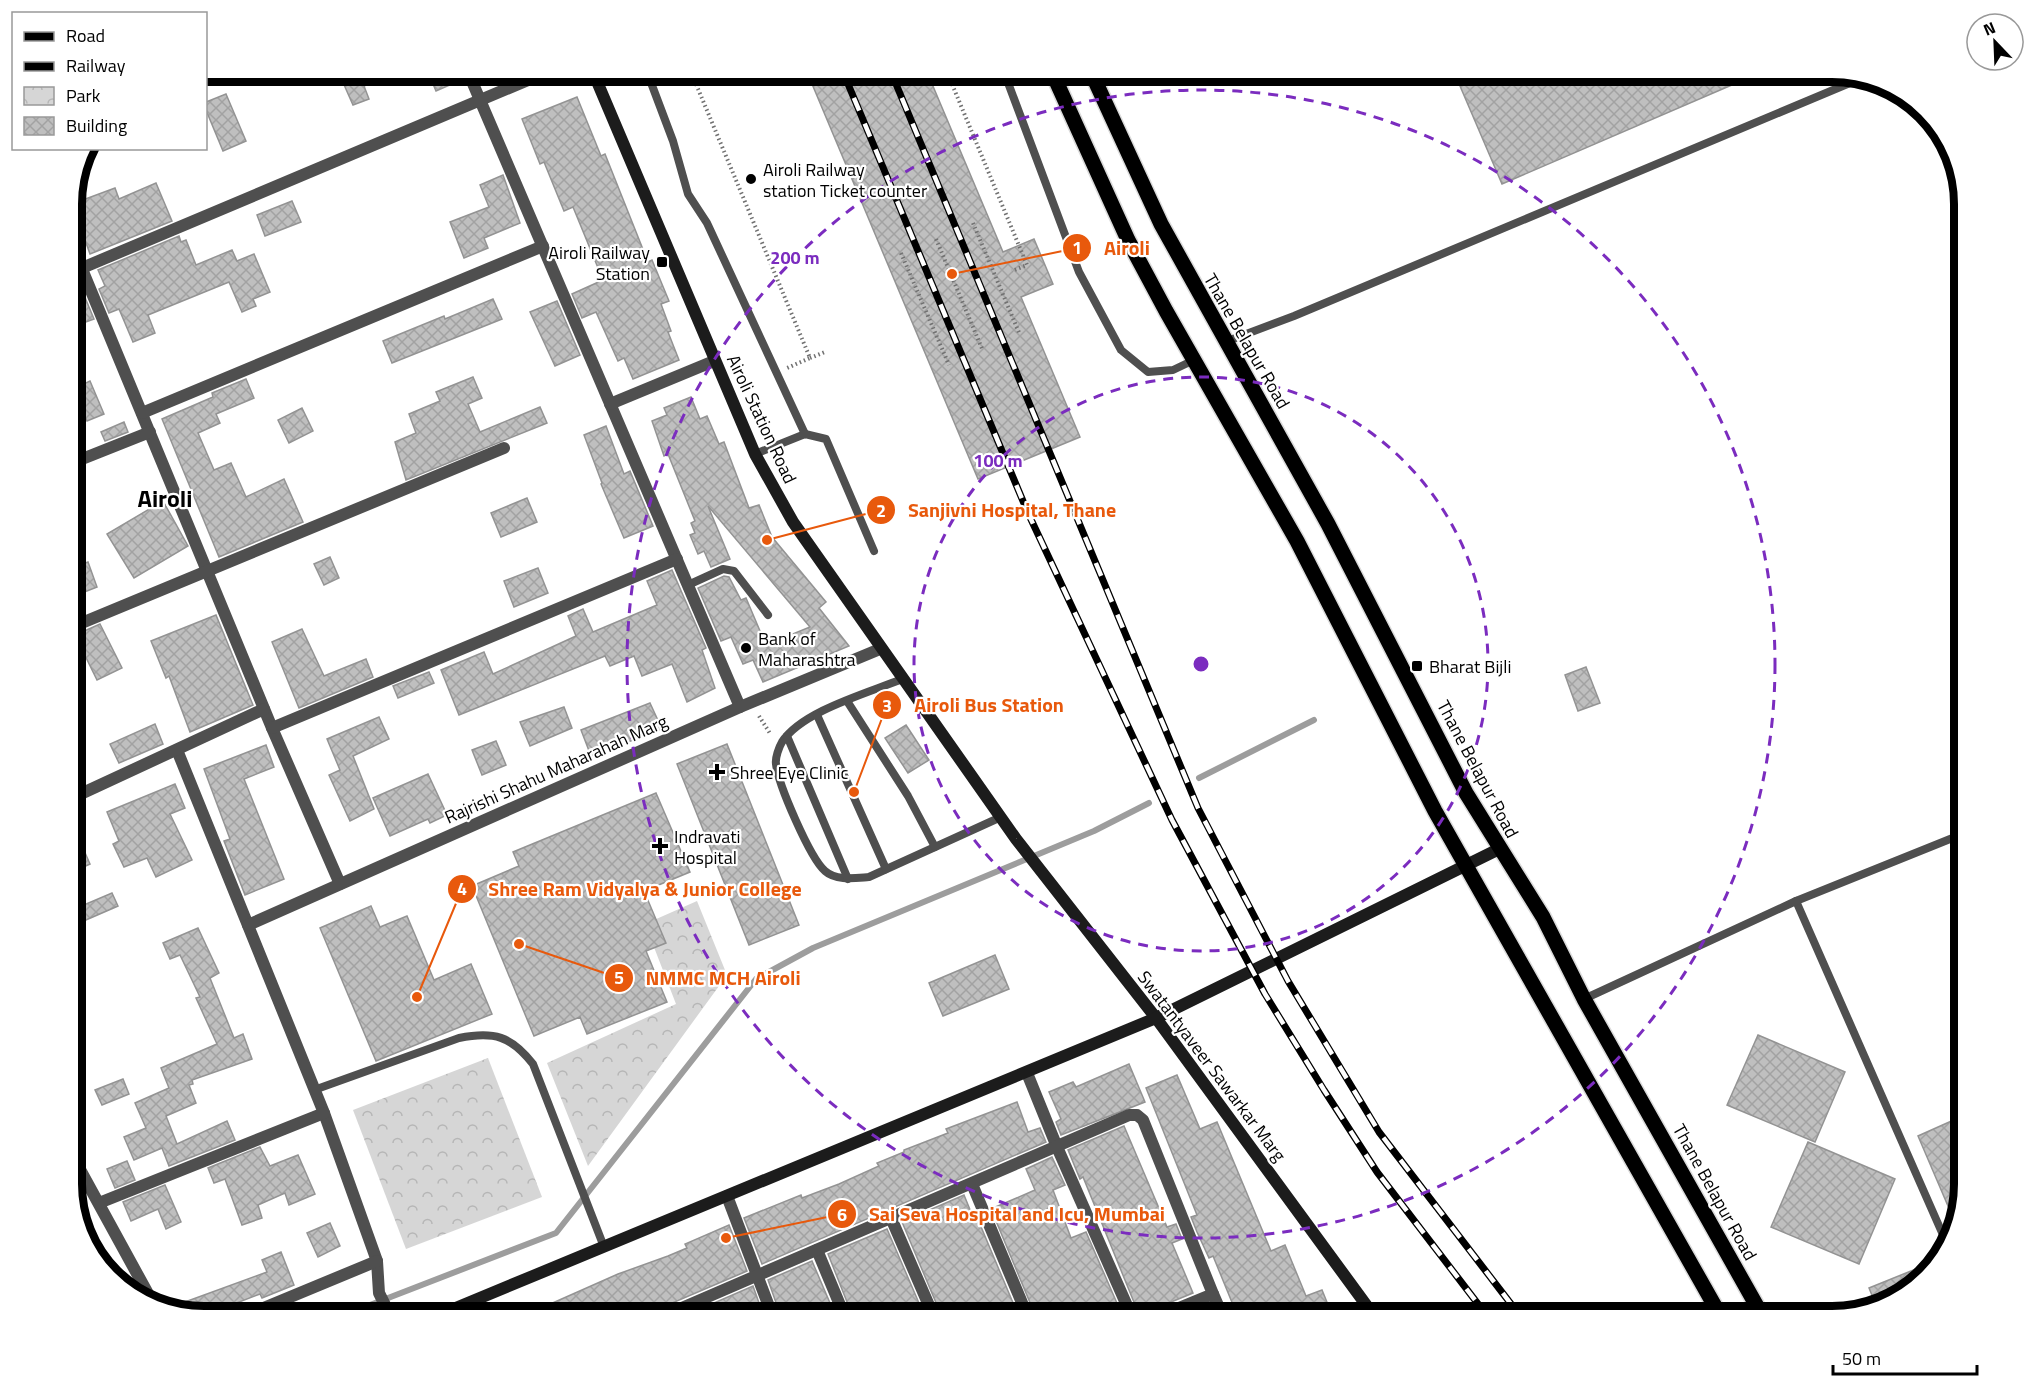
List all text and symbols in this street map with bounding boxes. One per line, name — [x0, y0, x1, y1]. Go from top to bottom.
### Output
legend — [12, 12, 207, 150]
north arrow — [1965, 12, 2025, 72]
text: N — [1979, 15, 1999, 41]
text: Road — [66, 22, 105, 49]
text: Railway — [66, 52, 126, 79]
text: Park — [66, 82, 101, 109]
text: Building — [66, 112, 127, 139]
place label: Airoli Railway station Ticket counter — [763, 156, 927, 204]
marker: Airoli Railway station Ticket counter — [744, 172, 758, 186]
callout: Airoli — [1062, 229, 1162, 267]
text: Airoli — [1104, 232, 1150, 263]
text: 1 — [1072, 234, 1082, 261]
place label: Airoli Railway Station — [548, 239, 650, 287]
text: 200 m — [770, 244, 820, 271]
marker: Airoli Railway Station — [655, 255, 669, 269]
street label: Thane Belapur Road — [1197, 268, 1297, 414]
street label: Airoli Station Road — [720, 350, 804, 488]
text: 100 m — [973, 447, 1023, 474]
district label: Airoli — [137, 480, 193, 516]
callout: Sanjivni Hospital, Thane — [866, 491, 1128, 529]
text: Sanjivni Hospital, Thane — [908, 494, 1116, 525]
text: 2 — [876, 497, 886, 524]
place label: Bank of Maharashtra — [758, 625, 856, 673]
marker: Bank of Maharashtra — [739, 641, 753, 655]
place label: Bharat Bijli — [1429, 653, 1511, 680]
centre of rings — [1191, 654, 1211, 674]
marker: Bharat Bijli — [1410, 659, 1424, 673]
callout: Airoli Bus Station — [872, 686, 1076, 724]
text: Airoli Bus Station — [914, 689, 1064, 720]
text: 3 — [882, 692, 892, 719]
street label: Thane Belapur Road — [1430, 695, 1526, 843]
street label: Rajrishi Shahu Maharahah Marg — [440, 708, 672, 830]
place label: Shree Eye Clinic — [730, 759, 848, 786]
marker: Shree Eye Clinic — [708, 763, 726, 781]
place label: Indravati Hospital — [674, 823, 741, 871]
marker: Indravati Hospital — [651, 837, 669, 855]
callout: Shree Ram Vidyalya & Junior College — [447, 870, 814, 908]
text: Shree Ram Vidyalya & Junior College — [488, 873, 802, 904]
text: 4 — [457, 875, 467, 902]
callout: NMMC MCH Airoli — [604, 959, 813, 997]
text: NMMC MCH Airoli — [645, 962, 801, 993]
text: 5 — [614, 964, 624, 991]
street label: Swatantyaveer Sawarkar Marg — [1131, 965, 1293, 1167]
street label: Thane Belapur Road — [1666, 1119, 1764, 1265]
callout: Sai Seva Hospital and Icu, Mumbai — [827, 1195, 1177, 1233]
text: Sai Seva Hospital and Icu, Mumbai — [869, 1198, 1165, 1229]
text: 6 — [837, 1201, 847, 1228]
scale bar — [1833, 1338, 1977, 1376]
text: 50 m — [1842, 1345, 1881, 1372]

